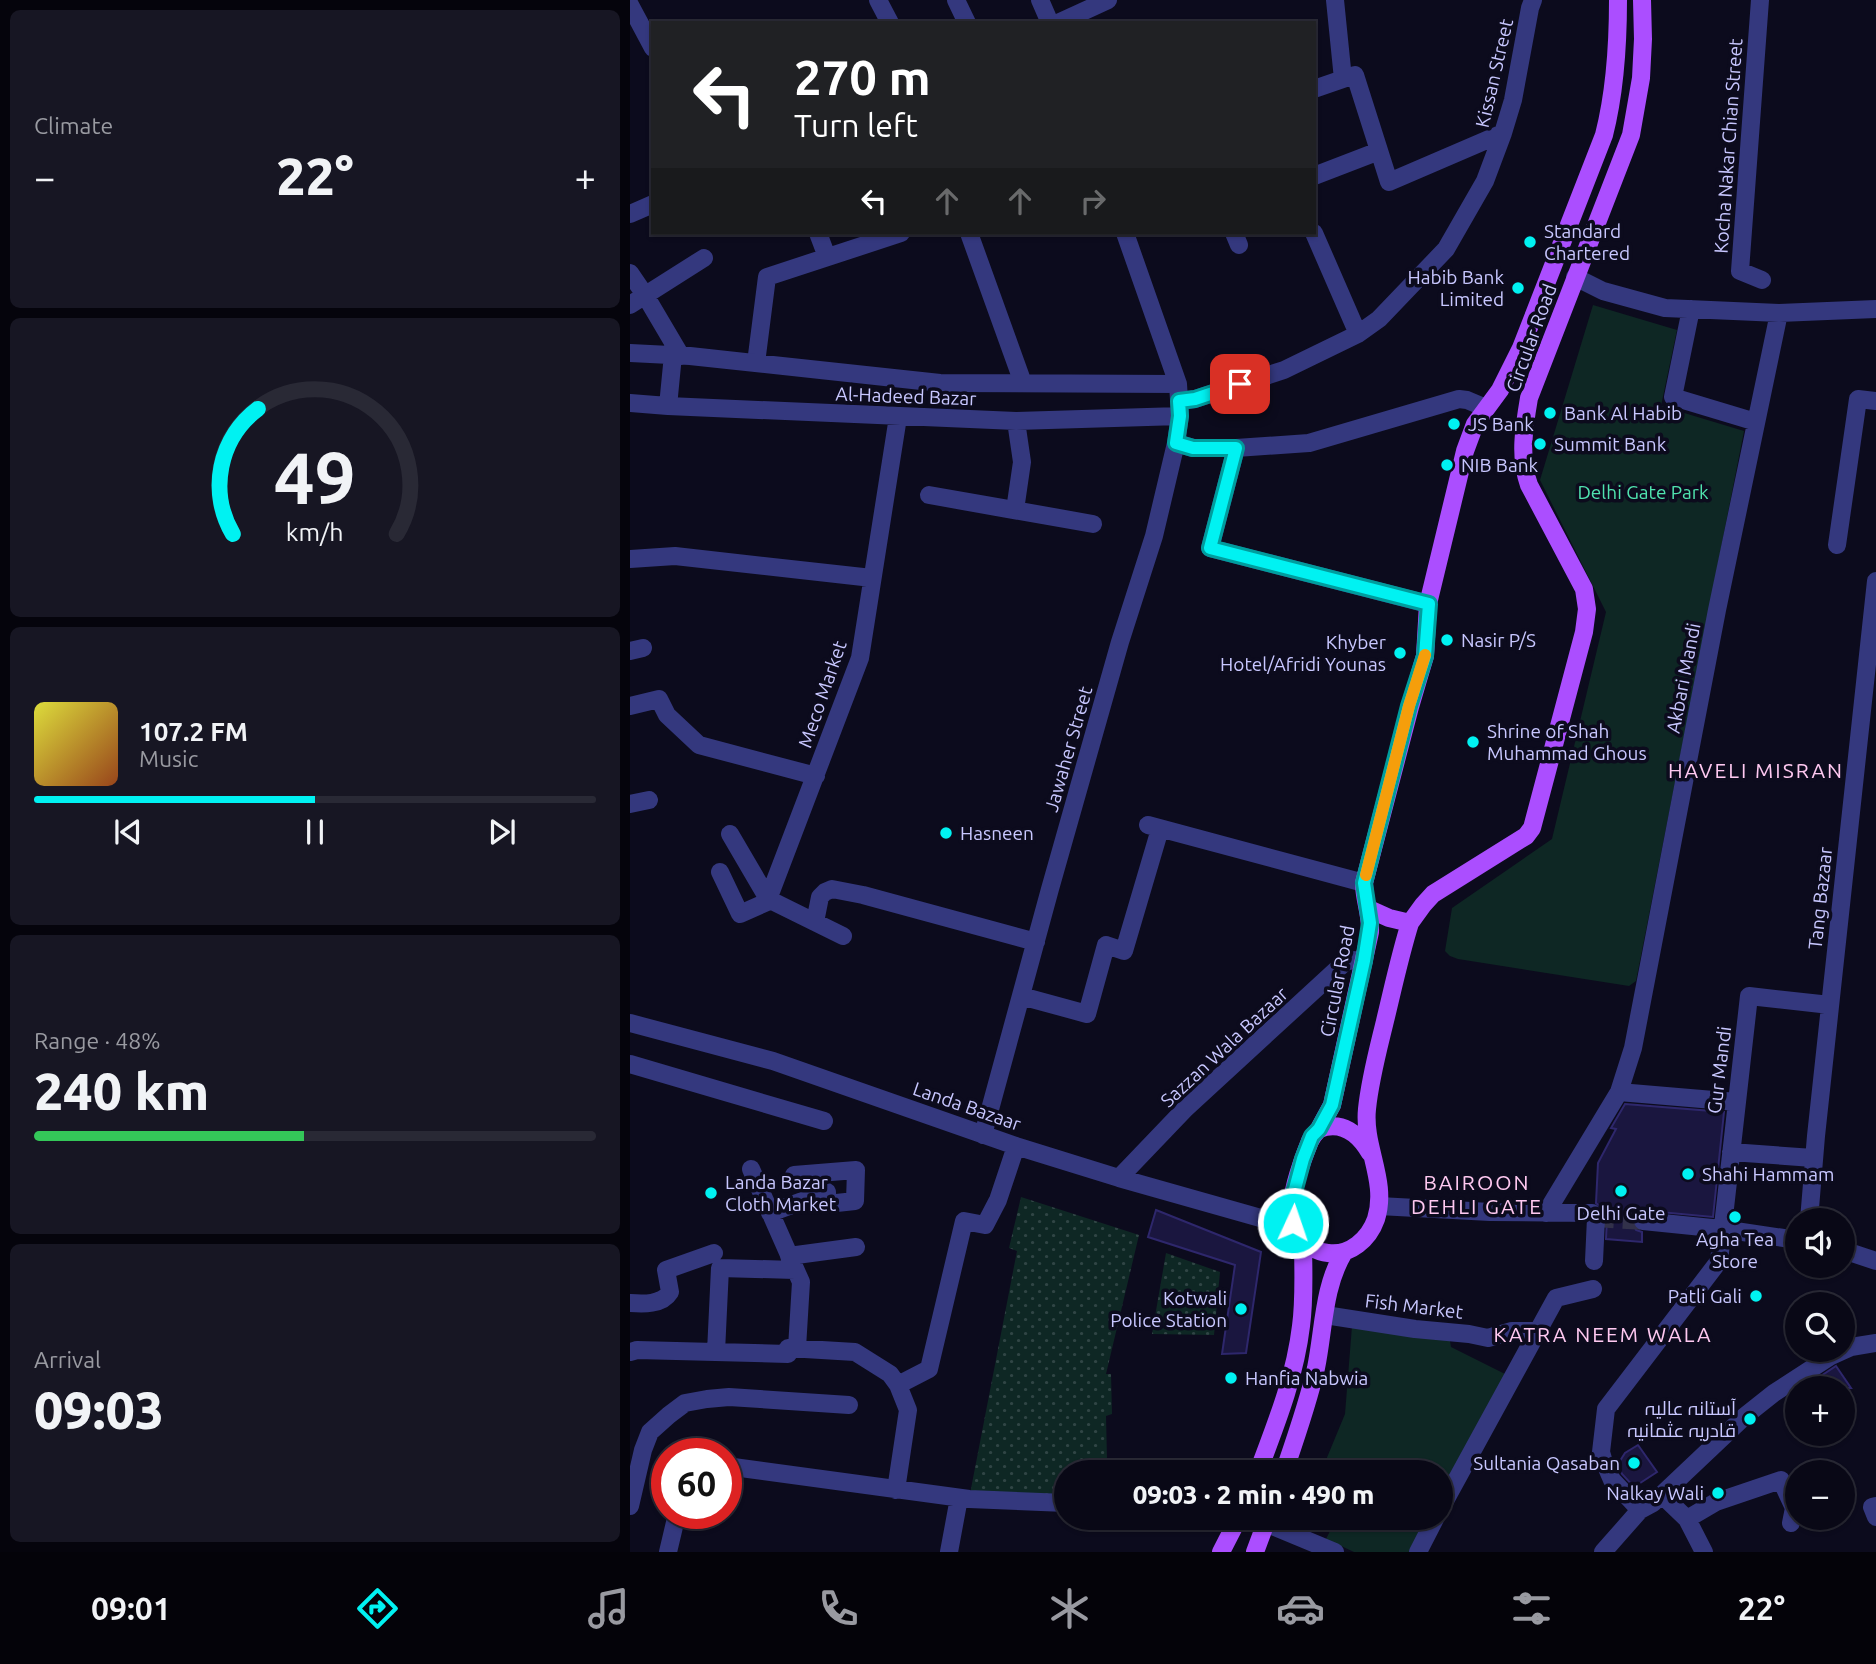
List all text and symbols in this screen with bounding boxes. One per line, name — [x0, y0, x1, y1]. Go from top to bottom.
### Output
street label: Kissan Street — [1471, 16, 1517, 130]
street label: Kocha Nakar Chian Street — [1710, 37, 1747, 254]
icon: left — [679, 49, 770, 140]
text: 270 m — [794, 49, 931, 104]
text: Turn left — [794, 107, 918, 143]
text: Climate — [34, 113, 113, 138]
text: 22° — [276, 147, 354, 205]
text: − — [34, 156, 55, 198]
text: + — [575, 156, 596, 198]
icon: left — [855, 182, 893, 220]
icon: ahead — [928, 182, 966, 220]
icon: ahead — [1001, 182, 1039, 220]
icon: right — [1074, 182, 1112, 220]
place label: Standard Chartered — [1544, 220, 1630, 264]
marker: Standard Chartered — [1522, 234, 1538, 250]
place label: Habib Bank Limited — [1408, 266, 1504, 310]
marker: Habib Bank Limited — [1510, 280, 1526, 296]
street label: Circular Road — [1501, 281, 1561, 395]
pin — [1210, 354, 1270, 414]
icon: arrive — [1221, 365, 1259, 403]
street label: Al-Hadeed Bazar — [835, 383, 977, 409]
place label: Bank Al Habib — [1564, 402, 1682, 424]
marker: Bank Al Habib — [1542, 405, 1558, 421]
place label: JS Bank — [1468, 413, 1534, 435]
marker: JS Bank — [1446, 416, 1462, 432]
place label: Summit Bank — [1554, 433, 1667, 455]
text: 49 — [274, 436, 356, 518]
marker: Summit Bank — [1532, 436, 1548, 452]
place label: NIB Bank — [1461, 454, 1539, 476]
marker: NIB Bank — [1439, 457, 1455, 473]
park label: Delhi Gate Park — [1577, 481, 1709, 503]
text: km/h — [286, 517, 344, 545]
street label: Akbari Mandi — [1662, 621, 1704, 735]
place label: Nasir P/S — [1461, 629, 1536, 651]
place label: Khyber Hotel/Afridi Younas — [1220, 631, 1386, 675]
marker: Nasir P/S — [1439, 632, 1455, 648]
street label: Meco Market — [793, 637, 851, 751]
marker: Khyber Hotel/Afridi Younas — [1392, 645, 1408, 661]
street label: Jawaher Street — [1040, 683, 1097, 814]
text: 107.2 FM — [139, 717, 248, 746]
place label: Shrine of Shah Muhammad Ghous — [1487, 720, 1647, 764]
marker: Shrine of Shah Muhammad Ghous — [1465, 734, 1481, 750]
text: Music — [139, 746, 198, 771]
district label: HAVELI MISRAN — [1668, 758, 1844, 782]
icon: previous — [109, 813, 147, 851]
icon: pause — [296, 813, 334, 851]
icon: next — [483, 813, 521, 851]
place label: Hasneen — [960, 822, 1034, 844]
marker: Hasneen — [938, 825, 954, 841]
street label: Tang Bazaar — [1804, 846, 1836, 950]
street label: Circular Road — [1315, 923, 1359, 1039]
street label: Sazzan Wala Bazaar — [1156, 983, 1292, 1111]
street label: Gur Mandi — [1703, 1025, 1735, 1115]
text: Range · 48% — [34, 1028, 161, 1053]
text: 240 km — [34, 1062, 209, 1120]
street label: Landa Bazaar — [910, 1077, 1024, 1135]
place label: Shahi Hammam — [1702, 1163, 1834, 1185]
marker: Shahi Hammam — [1680, 1166, 1696, 1182]
district label: BAIROON DEHLI GATE — [1411, 1170, 1543, 1218]
place label: Landa Bazar Cloth Market — [725, 1171, 837, 1215]
marker: Delhi Gate — [1613, 1183, 1629, 1199]
marker: Landa Bazar Cloth Market — [703, 1185, 719, 1201]
position arrow — [1256, 1186, 1330, 1260]
place label: Delhi Gate — [1577, 1202, 1665, 1224]
map controls — [1785, 1208, 1855, 1530]
button: sound — [1785, 1208, 1855, 1278]
marker: Agha Tea Store — [1727, 1209, 1743, 1225]
place label: Agha Tea Store — [1696, 1228, 1774, 1272]
place label: Patli Gali — [1668, 1285, 1742, 1307]
place label: Kotwali Police Station — [1110, 1287, 1227, 1331]
marker: Patli Gali — [1748, 1288, 1764, 1304]
street label: Fish Market — [1364, 1289, 1465, 1323]
button: search — [1785, 1292, 1855, 1362]
marker: Kotwali Police Station — [1233, 1301, 1249, 1317]
district label: KATRA NEEM WALA — [1493, 1322, 1713, 1346]
text: Arrival — [34, 1347, 101, 1372]
place label: Hanfia Nabwia — [1245, 1367, 1368, 1389]
marker: Hanfia Nabwia — [1223, 1370, 1239, 1386]
button: + — [1785, 1376, 1855, 1446]
text: 09:03 — [34, 1381, 164, 1439]
place label: آستانہ عالیہ قادریہ عثمانیہ — [1627, 1397, 1736, 1442]
marker: آستانہ عالیہ قادریہ عثمانیہ — [1742, 1411, 1758, 1427]
speed limit sign: 60 — [651, 1438, 742, 1529]
place label: Sultania Qasaban — [1473, 1452, 1620, 1474]
marker: Sultania Qasaban — [1626, 1455, 1642, 1471]
button: − — [1785, 1460, 1855, 1530]
text: 09:03 · 2 min · 490 m — [1133, 1480, 1374, 1509]
place label: Nalkay Wali — [1606, 1482, 1704, 1504]
marker: Nalkay Wali — [1710, 1485, 1726, 1501]
icon: directions — [353, 1584, 402, 1633]
icon: music — [584, 1584, 633, 1633]
icon: phone — [814, 1584, 863, 1633]
icon: climate — [1045, 1584, 1094, 1633]
icon: car — [1276, 1584, 1325, 1633]
icon: filters — [1507, 1584, 1556, 1633]
text: 09:01 — [91, 1590, 171, 1626]
text: 22° — [1738, 1590, 1785, 1626]

